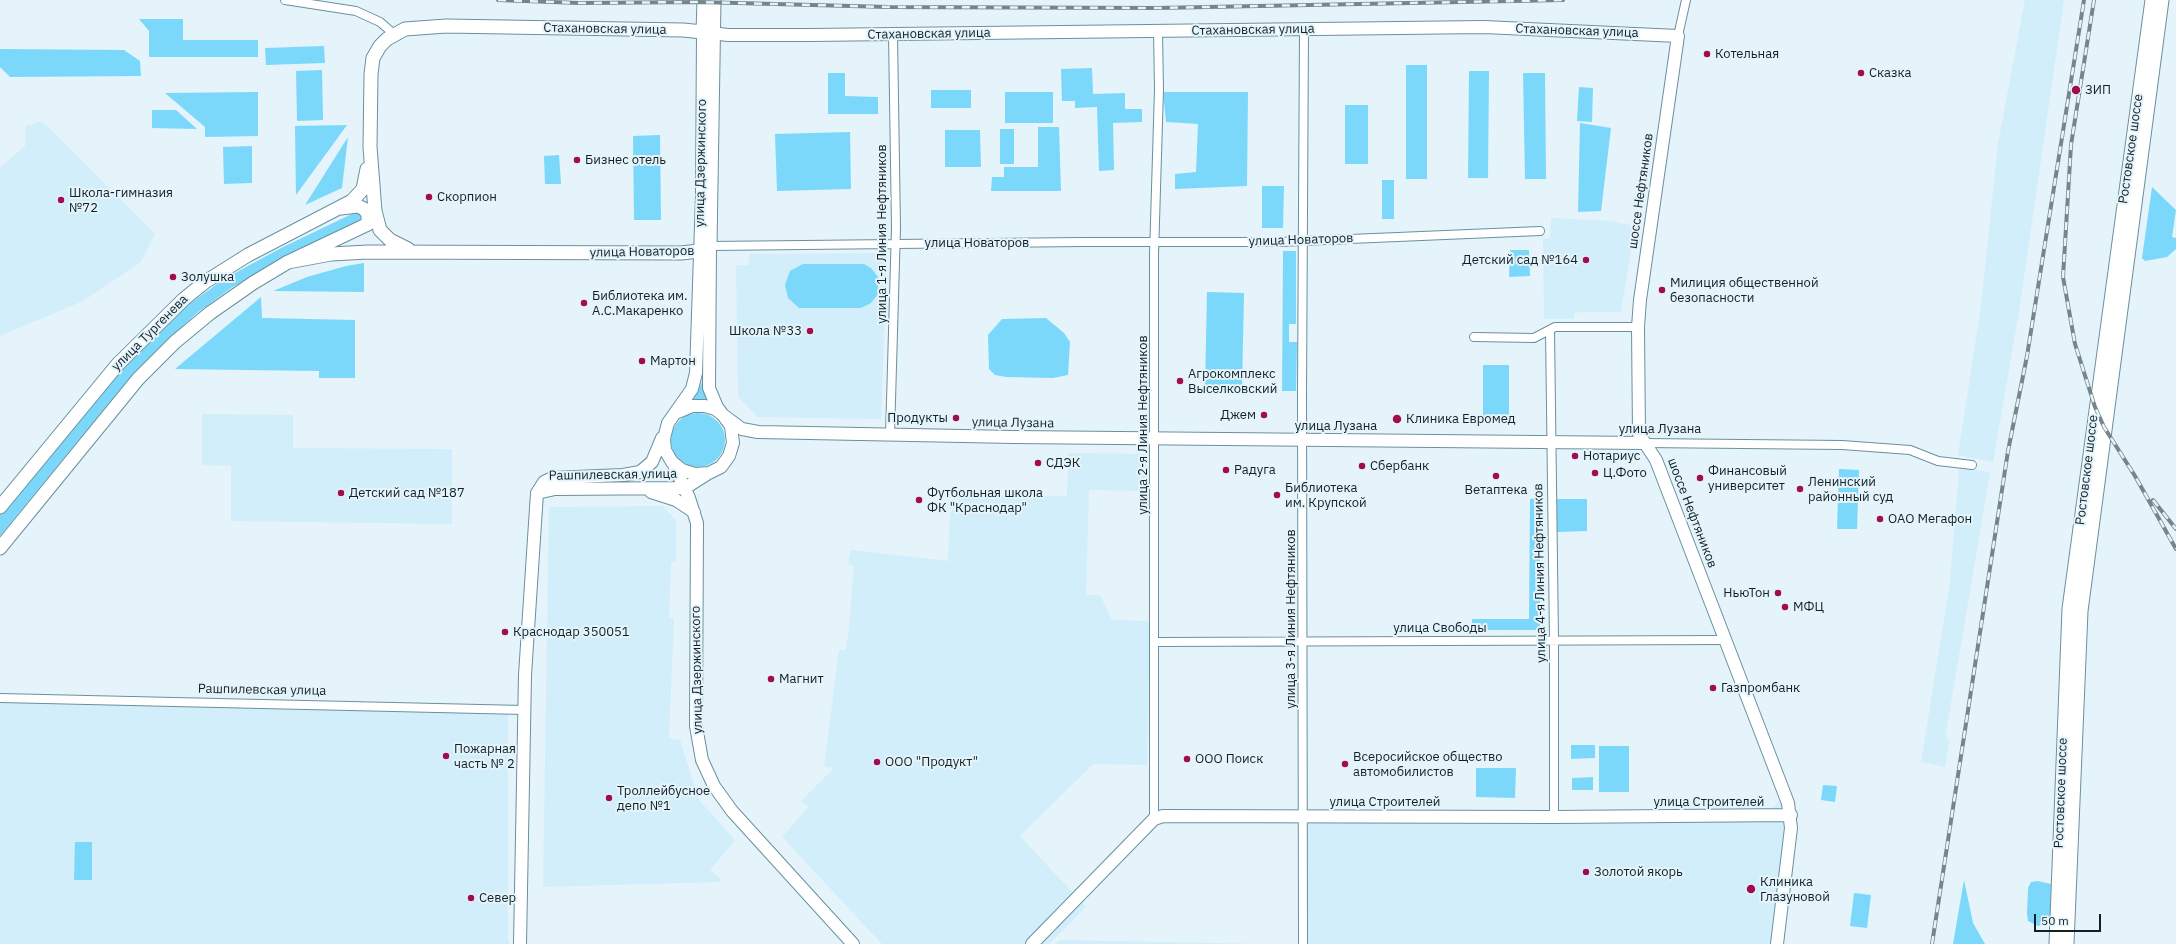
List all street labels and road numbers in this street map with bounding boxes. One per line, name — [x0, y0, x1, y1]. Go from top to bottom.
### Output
street label: Стахановская улица — [543, 20, 667, 38]
street label: Стахановская улица — [1191, 21, 1315, 39]
street label: Стахановская улица — [1515, 21, 1639, 41]
street label: Стахановская улица — [867, 25, 991, 43]
street label: Ростовское шоссе — [2116, 93, 2146, 205]
street label: улица Дзержинского — [692, 99, 710, 227]
street label: шоссе Нефтяников — [1625, 132, 1657, 250]
street label: улица 1-я Линия Нефтяников — [874, 144, 890, 324]
street label: улица Новаторов — [1248, 230, 1354, 250]
street label: улица Новаторов — [925, 235, 1029, 251]
street label: улица Новаторов — [589, 243, 695, 261]
street label: улица Тургенева — [109, 292, 191, 374]
street label: улица 2-я Линия Нефтяников — [1135, 335, 1151, 515]
street label: улица Лузана — [972, 414, 1054, 432]
street label: Ростовское шоссе — [2073, 414, 2101, 526]
street label: улица Лузана — [1295, 418, 1377, 434]
street label: улица Лузана — [1619, 421, 1701, 437]
street label: шоссе Нефтяников — [1664, 456, 1720, 570]
street label: Рашпилевская улица — [549, 466, 677, 484]
street label: улица 4-я Линия Нефтяников — [1531, 483, 1549, 663]
street label: улица 3-я Линия Нефтяников — [1283, 529, 1299, 709]
street label: улица Дзержинского — [688, 606, 706, 734]
street label: улица Свободы — [1393, 620, 1487, 636]
street label: Рашпилевская улица — [198, 681, 326, 699]
street label: Ростовское шоссе — [2051, 737, 2071, 849]
street label: улица Строителей — [1330, 794, 1440, 810]
street label: улица Строителей — [1654, 794, 1764, 810]

